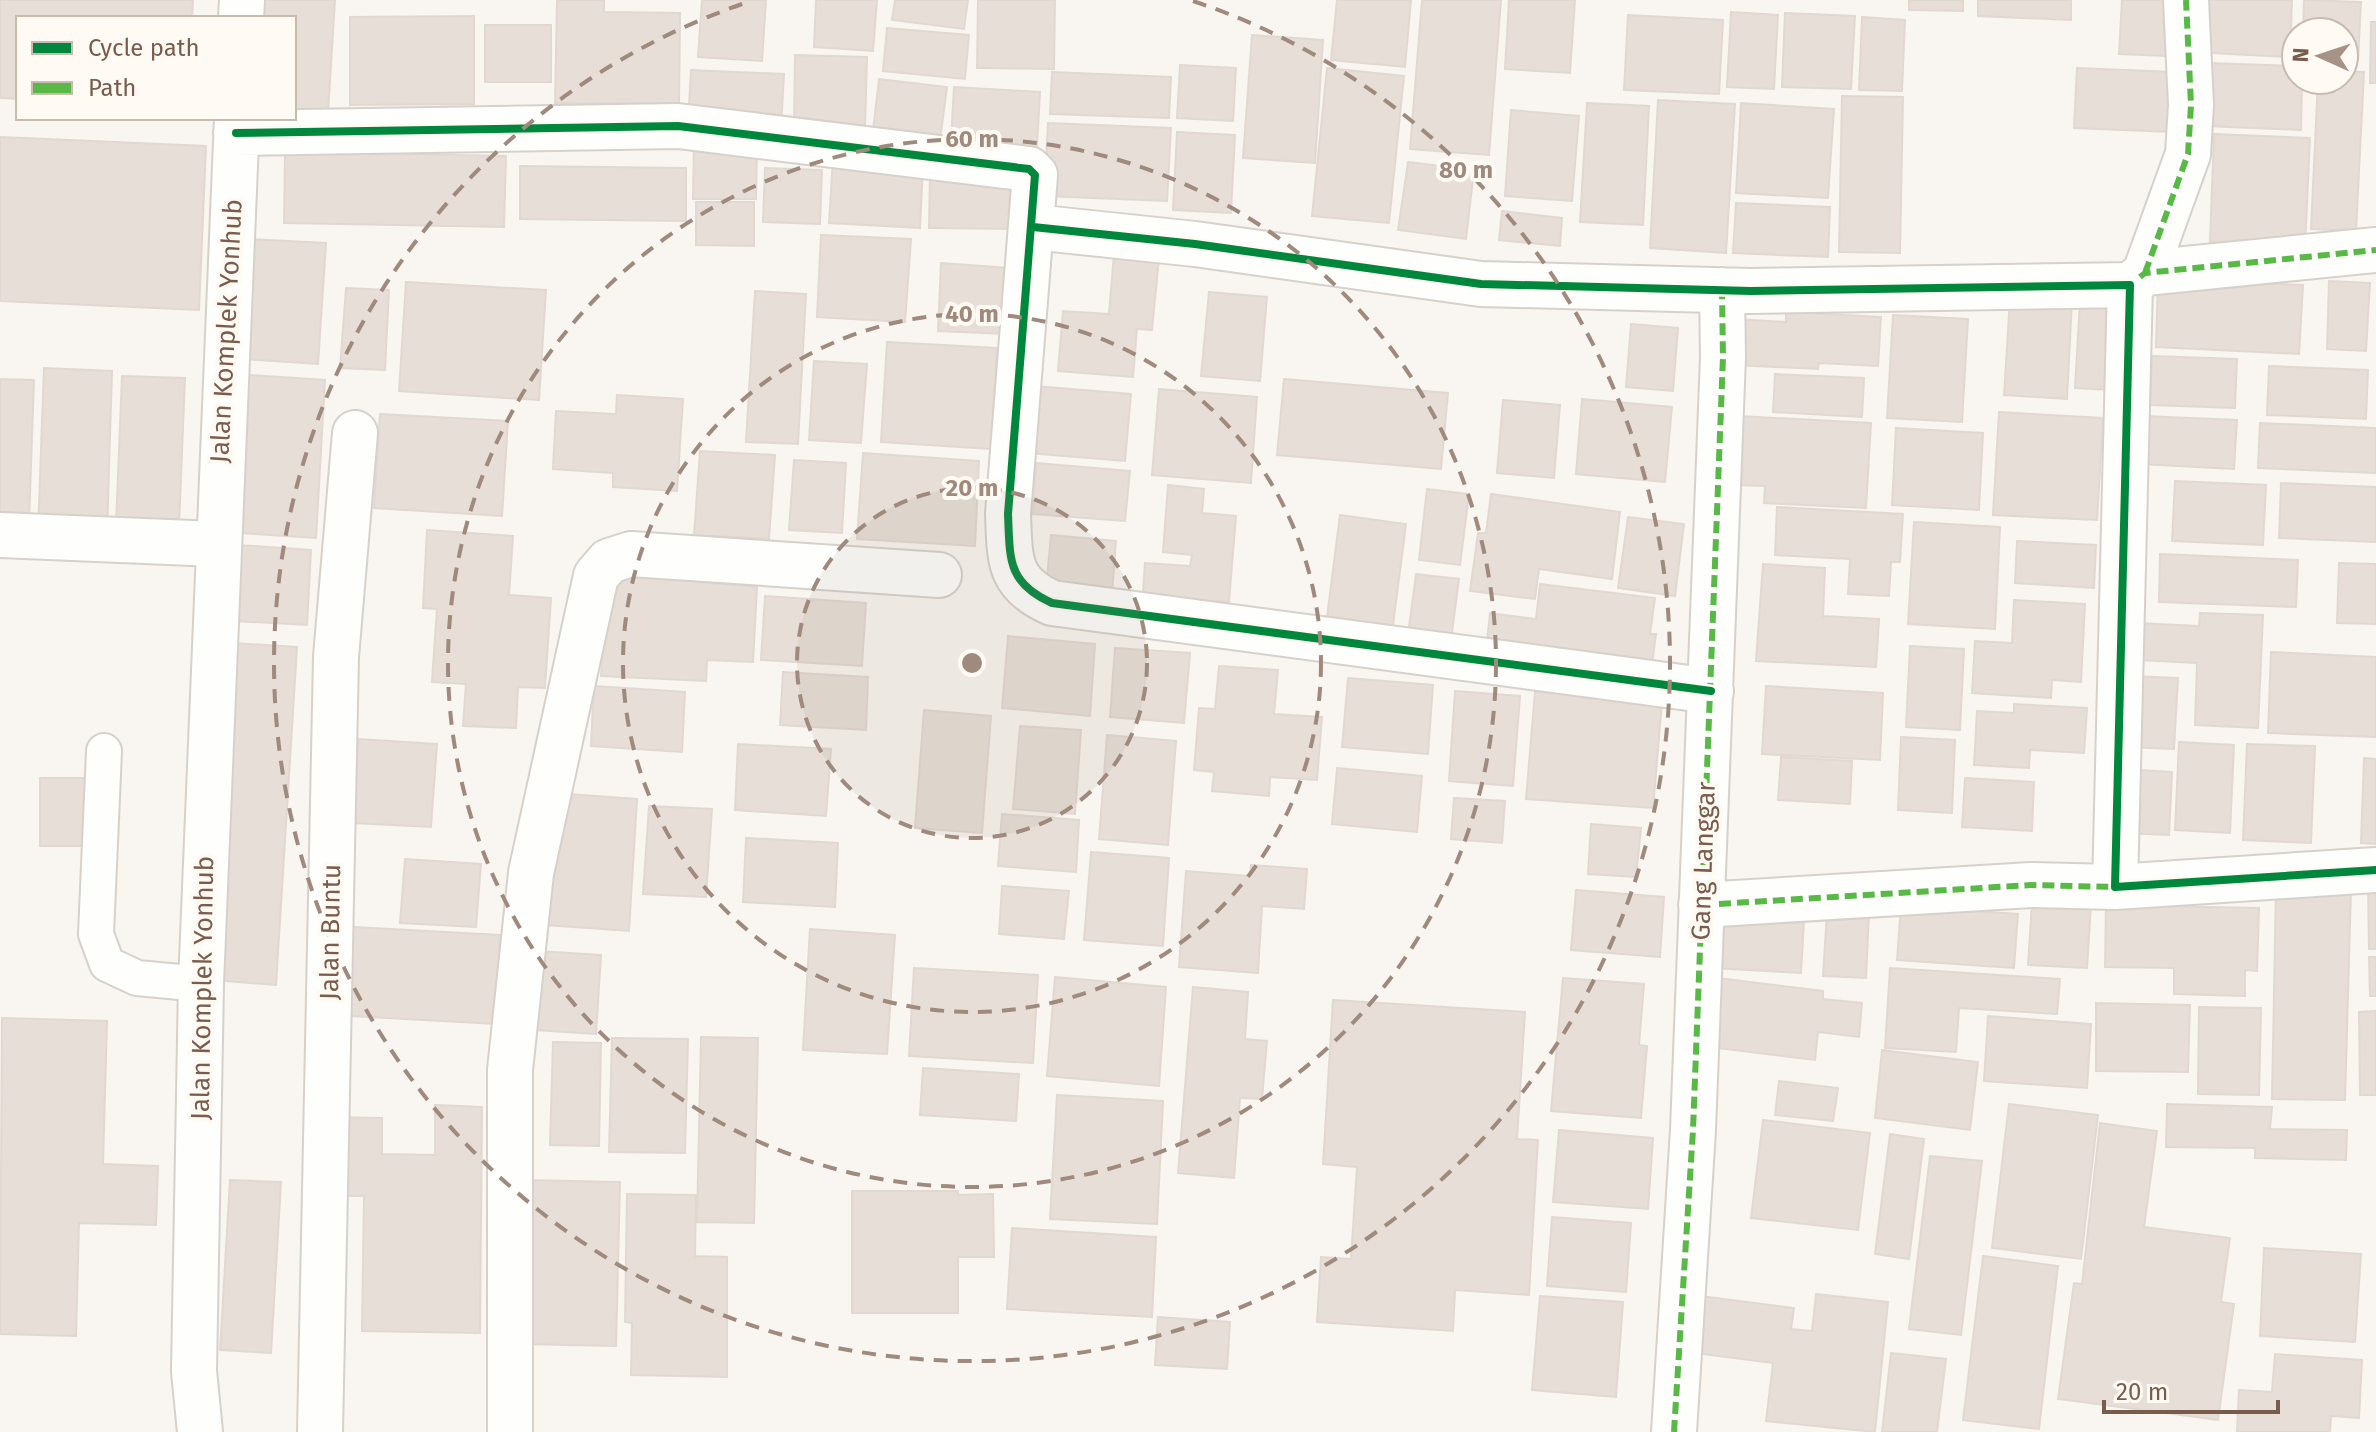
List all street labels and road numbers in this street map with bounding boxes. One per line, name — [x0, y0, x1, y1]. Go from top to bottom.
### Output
street label: Jalan Komplek Yonhub — [204, 198, 249, 464]
street label: Gang Langgar — [1685, 781, 1722, 941]
street label: Jalan Komplek Yonhub — [185, 856, 220, 1120]
street label: Jalan Buntu — [314, 864, 347, 1000]

